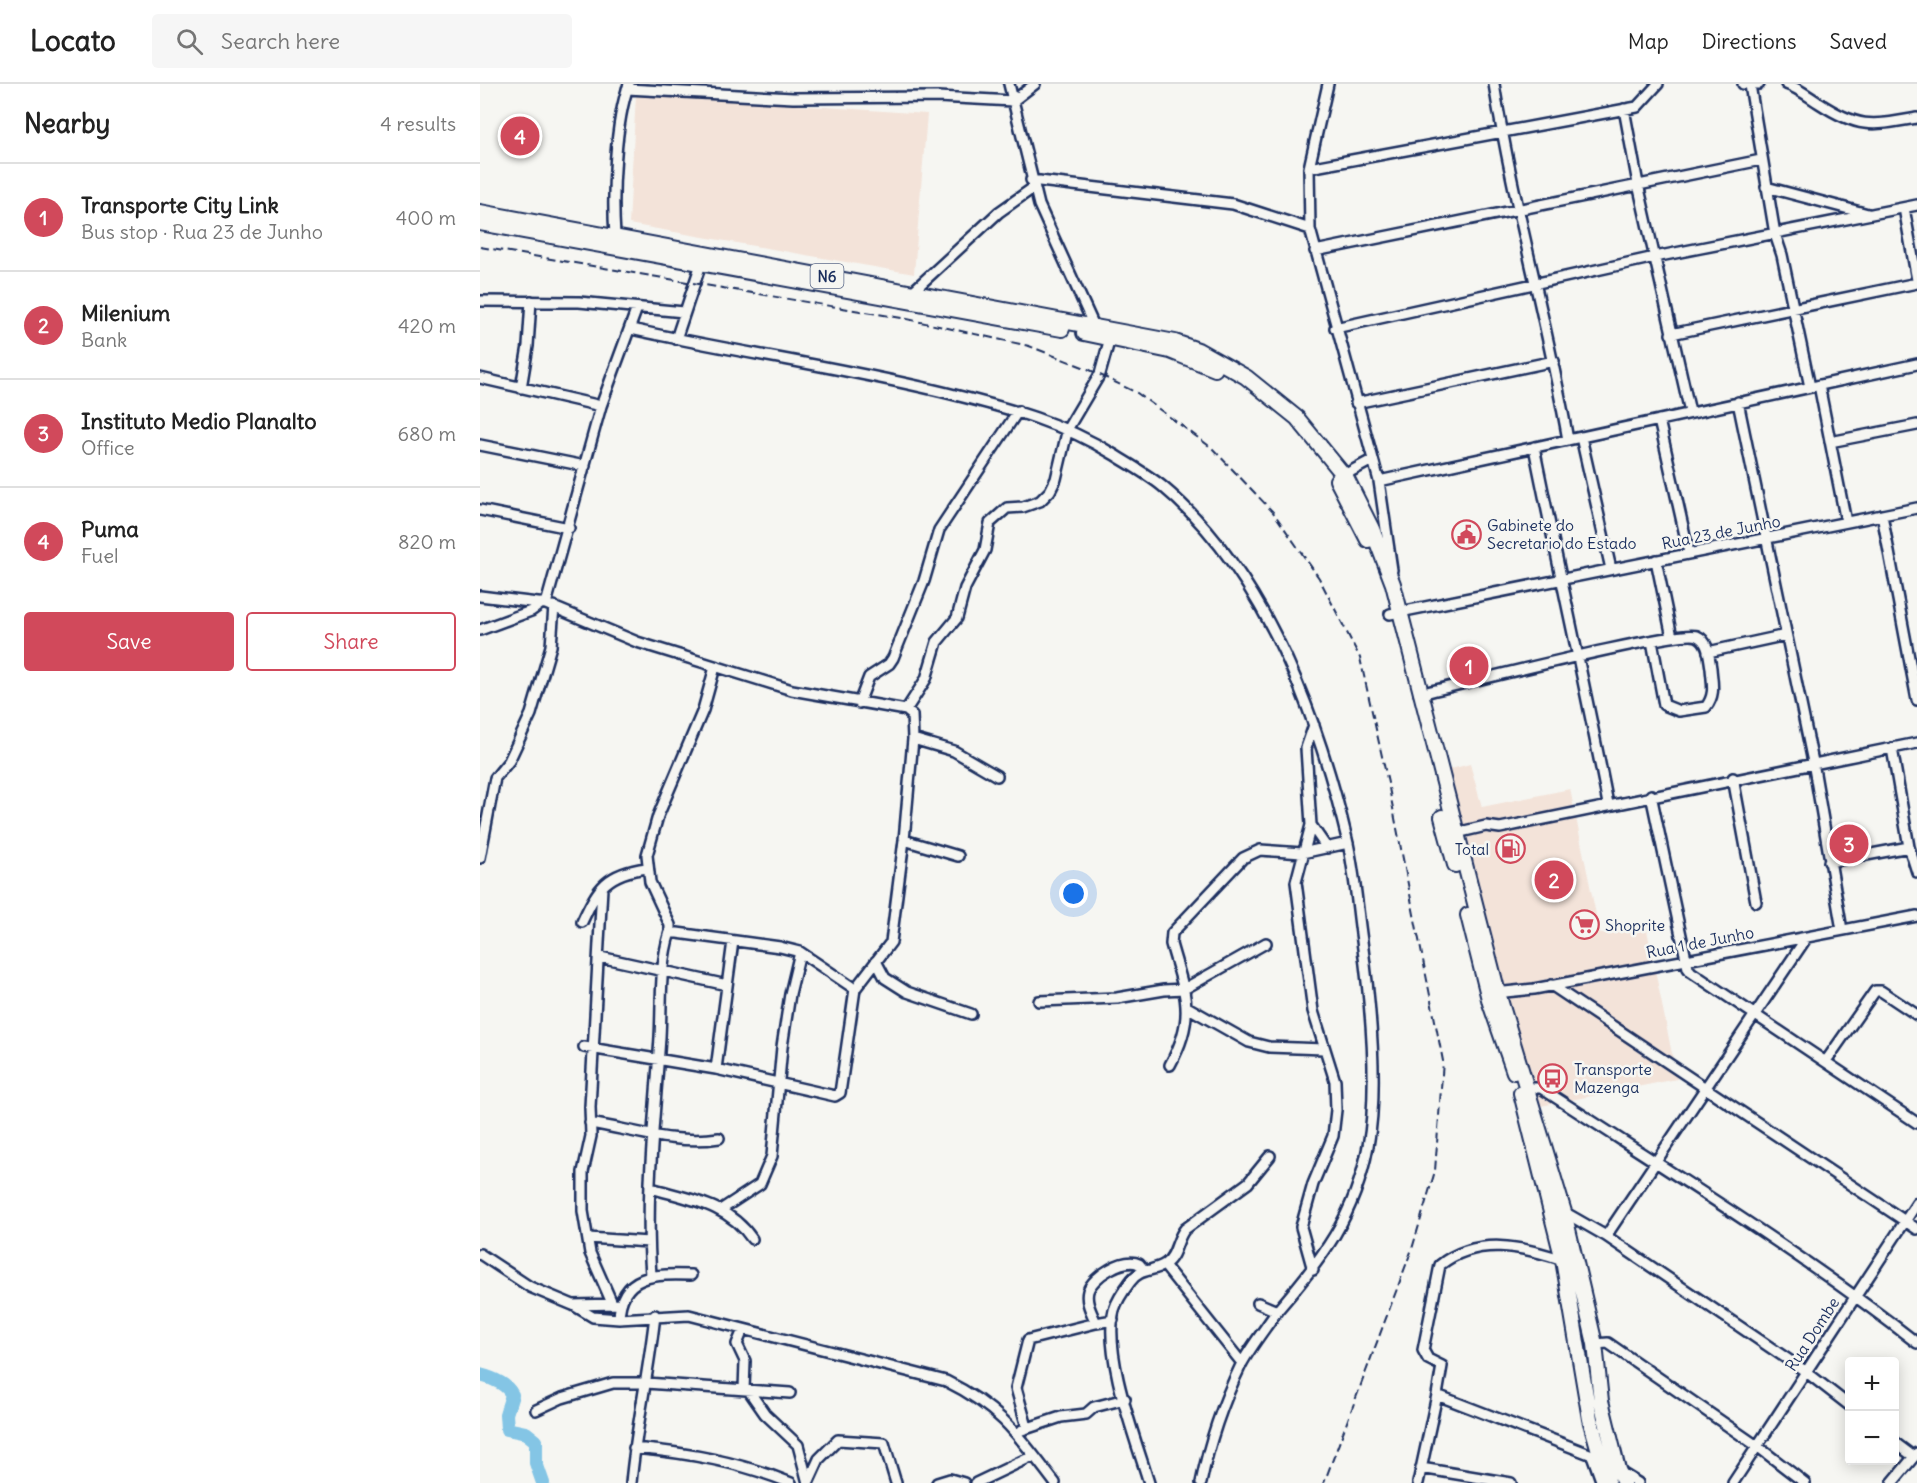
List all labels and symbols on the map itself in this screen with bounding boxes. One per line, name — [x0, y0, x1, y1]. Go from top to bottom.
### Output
pin: 4 — [500, 113, 540, 158]
road number: N6 — [810, 264, 844, 288]
street label: Rua 23 de Junho — [1660, 511, 1782, 553]
place label: Gabinete do Secretario do Estado — [1487, 515, 1637, 553]
public building icon: Gabinete do Secretario do Estado — [1450, 518, 1482, 550]
pin: 1 — [1450, 644, 1488, 688]
pin: 3 — [1830, 822, 1868, 867]
fuel station icon: Total — [1494, 833, 1526, 865]
place label: Total — [1455, 839, 1489, 859]
pin: 2 — [1534, 858, 1574, 902]
your location — [1059, 879, 1088, 908]
supermarket icon: Shoprite — [1568, 909, 1600, 941]
place label: Shoprite — [1605, 915, 1665, 935]
street label: Rua 1 de Junho — [1645, 922, 1755, 962]
place label: Transporte Mazenga — [1574, 1059, 1652, 1097]
bus stop icon: Transporte Mazenga — [1537, 1062, 1569, 1094]
street label: Rua Dombe — [1781, 1293, 1843, 1375]

